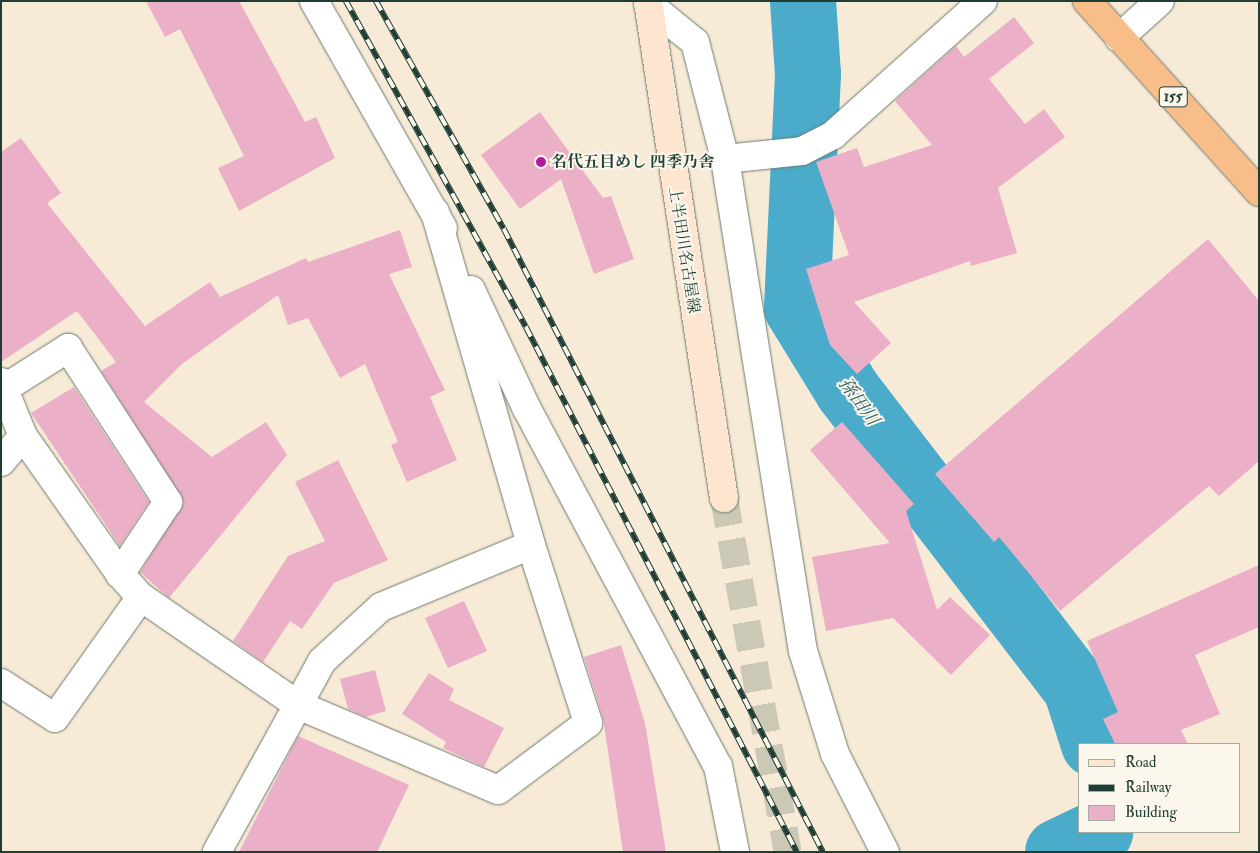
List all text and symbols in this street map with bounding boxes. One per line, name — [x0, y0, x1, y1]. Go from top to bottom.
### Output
road number: 155 — [1158, 84, 1188, 110]
place label: 名代五目めし 四季乃舎 — [551, 152, 714, 172]
marker: 名代五目めし 四季乃舎 — [535, 156, 547, 168]
street label: 上半田川名古屋線 — [665, 185, 703, 315]
water label: 孫田川 — [833, 374, 883, 430]
legend — [1078, 743, 1240, 833]
text: Road — [1125, 753, 1156, 772]
text: Railway — [1125, 778, 1171, 797]
text: Building — [1125, 803, 1177, 822]

